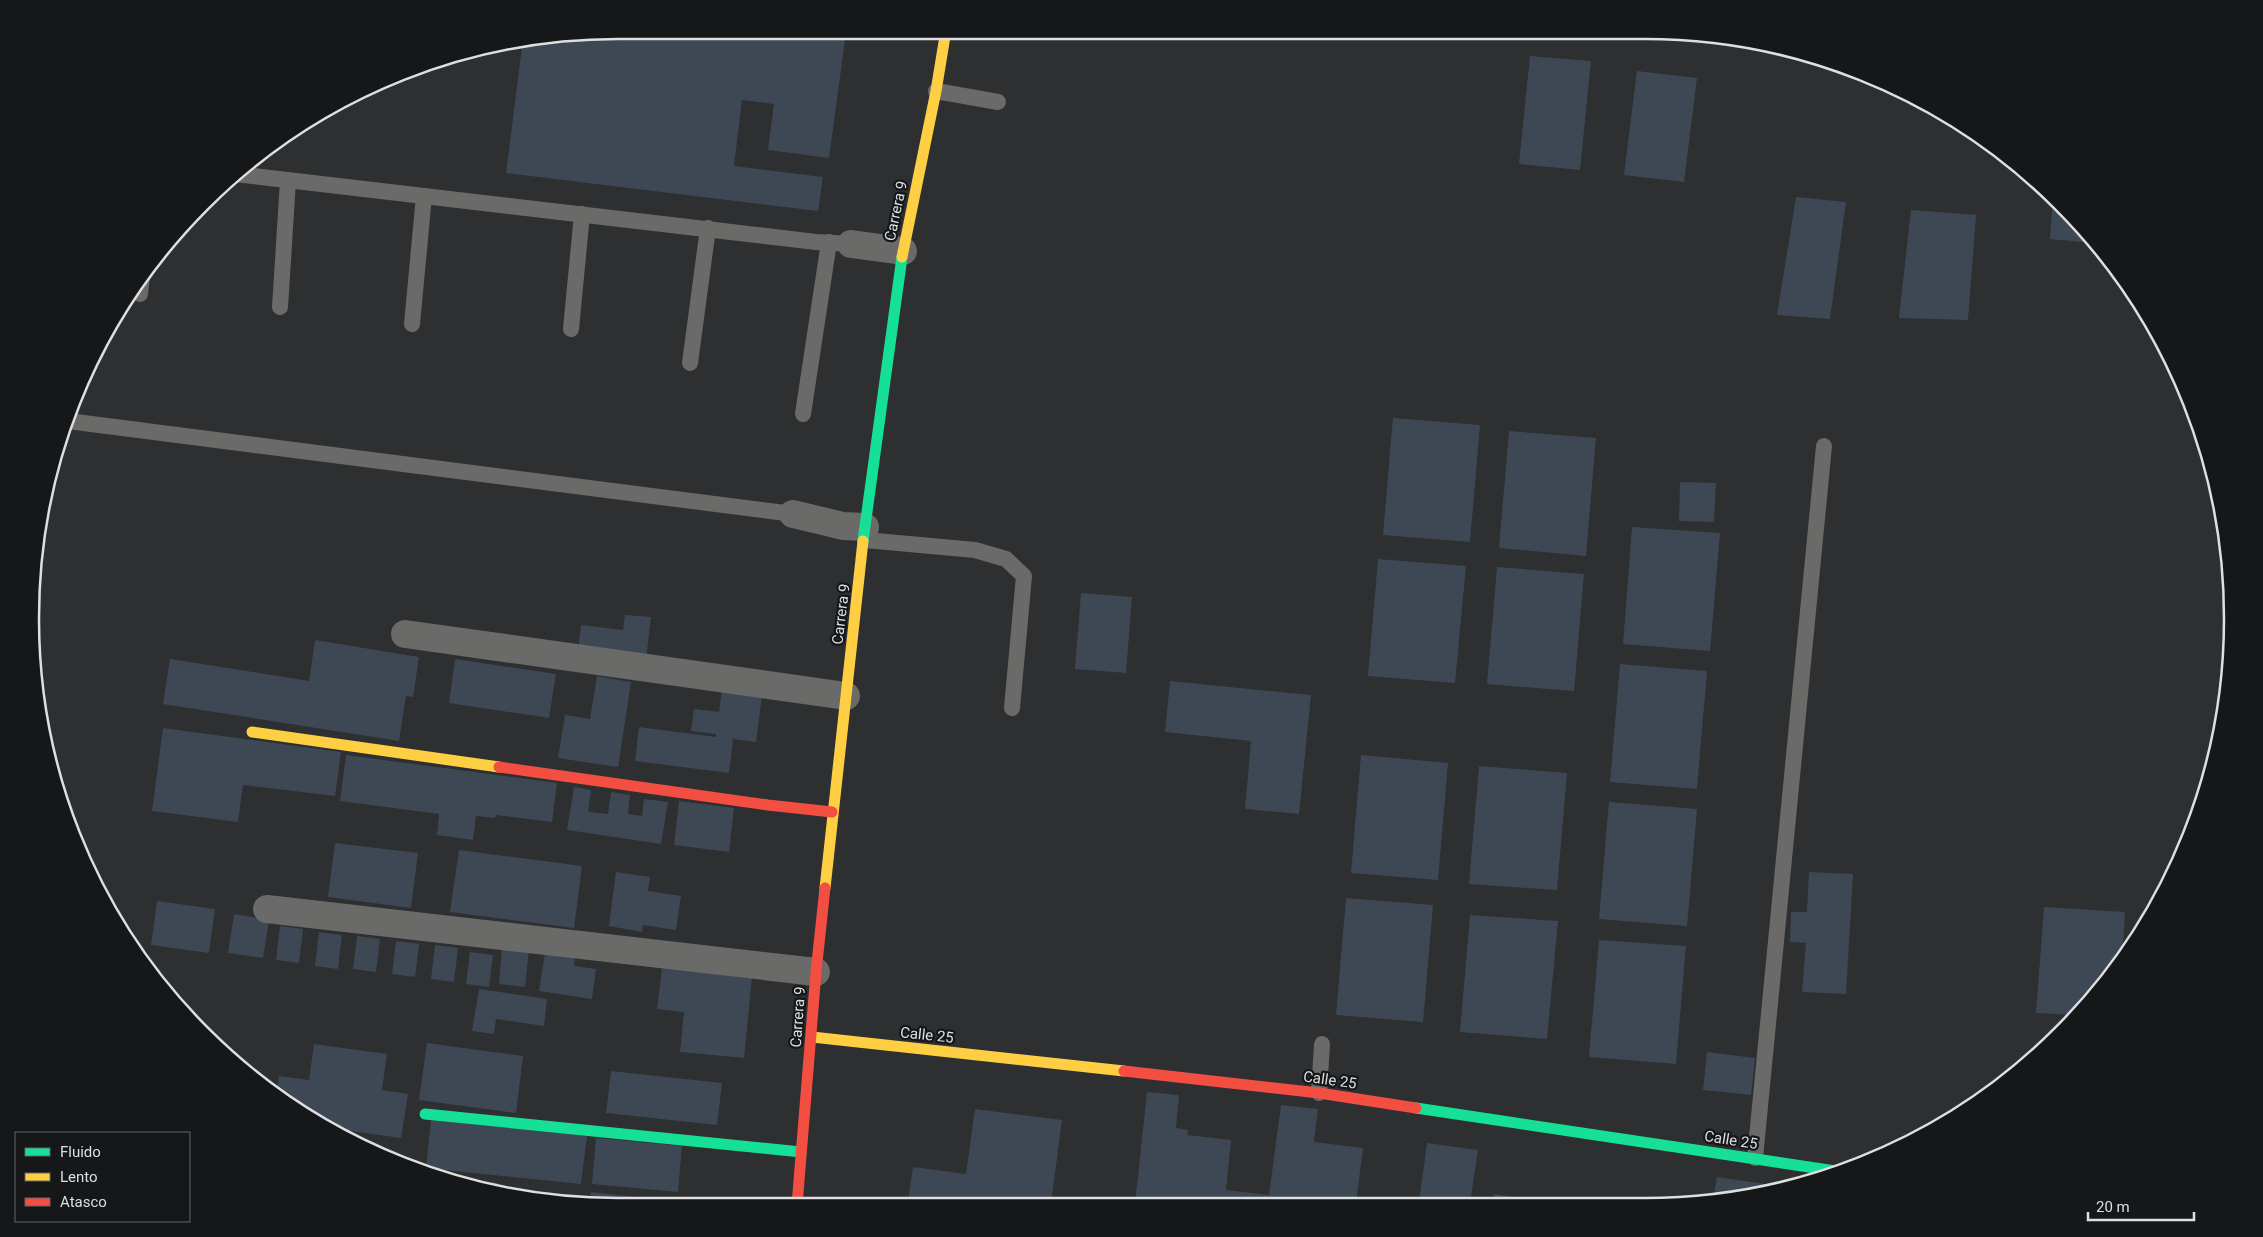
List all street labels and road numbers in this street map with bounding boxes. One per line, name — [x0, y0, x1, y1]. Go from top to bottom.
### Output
street label: Carrera 9 — [881, 179, 911, 243]
street label: Carrera 9 — [828, 583, 854, 645]
street label: Carrera 9 — [787, 986, 809, 1048]
street label: Calle 25 — [899, 1023, 955, 1047]
street label: Calle 25 — [1302, 1067, 1358, 1093]
street label: Calle 25 — [1703, 1127, 1759, 1153]

